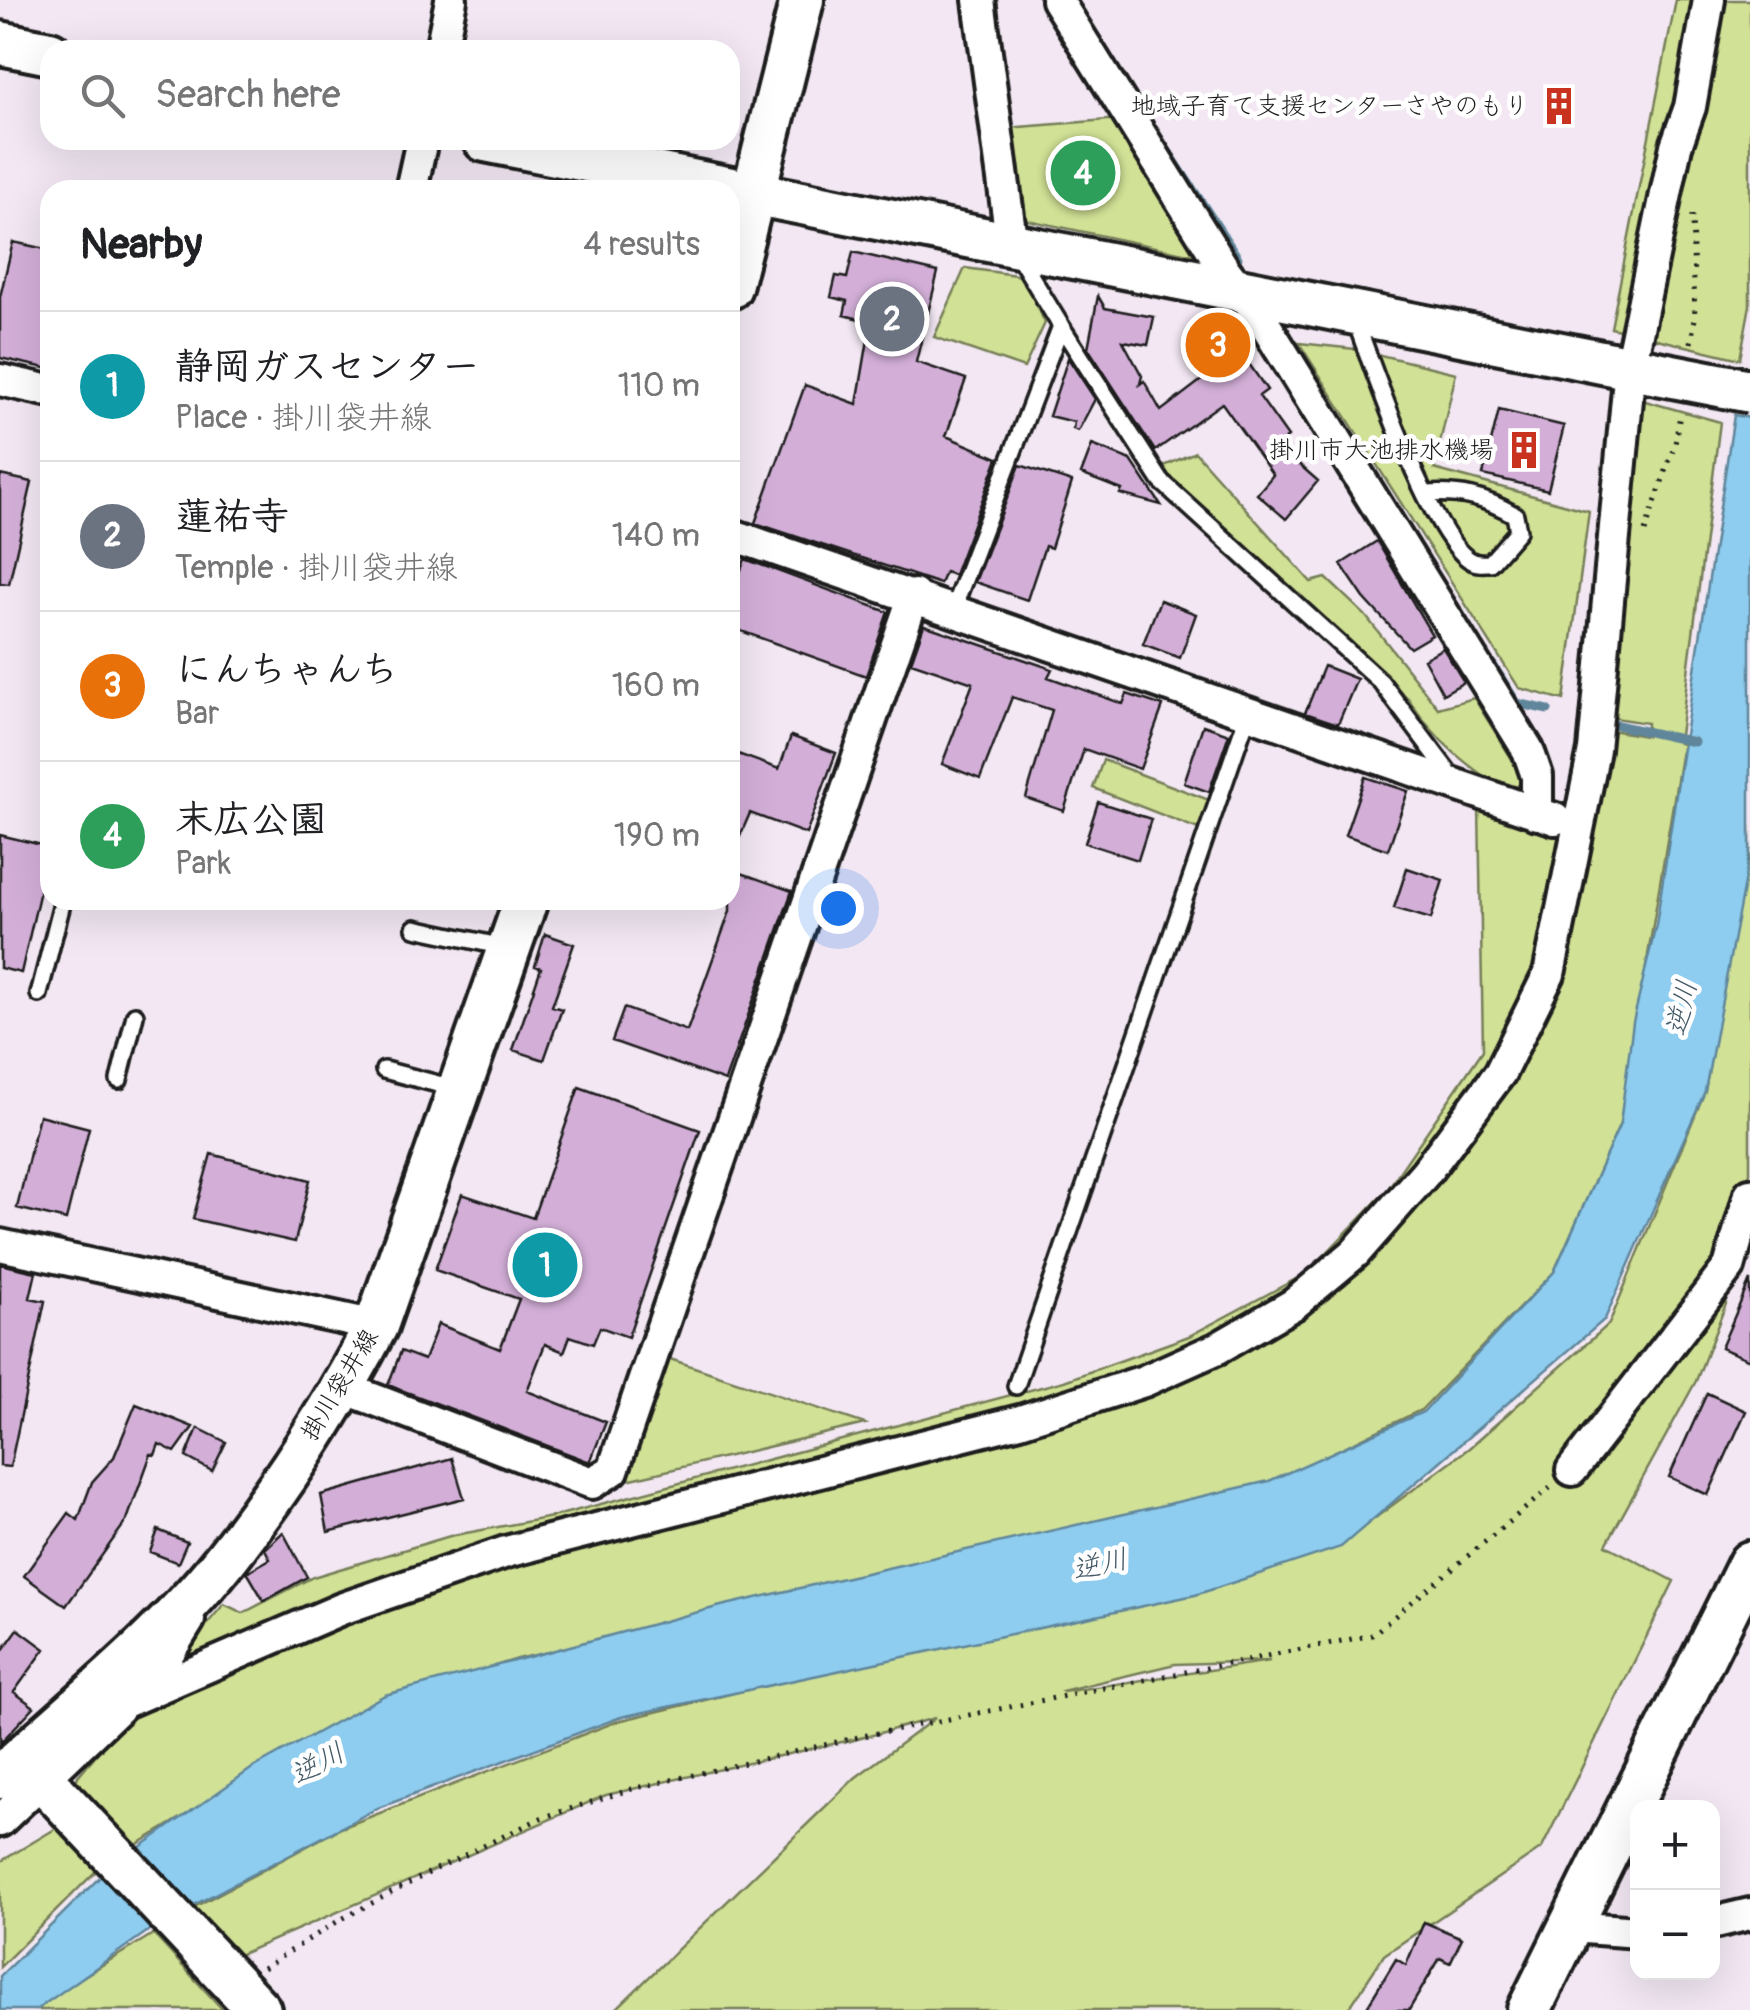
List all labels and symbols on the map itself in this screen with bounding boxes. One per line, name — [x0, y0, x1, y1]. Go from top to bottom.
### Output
building icon: 地域子育て支援センターさやのもり — [1538, 85, 1580, 127]
place label: 地域子育て支援センターさやのもり — [1130, 91, 1529, 122]
pin: 4 — [1050, 136, 1116, 210]
pin: 2 — [860, 282, 924, 356]
pin: 3 — [1186, 308, 1250, 382]
building icon: 掛川市大池排水機場 — [1503, 429, 1545, 471]
place label: 掛川市大池排水機場 — [1269, 435, 1494, 466]
your location — [813, 883, 864, 934]
water label: 逆川 — [1659, 977, 1705, 1039]
pin: 1 — [512, 1228, 578, 1302]
street label: 掛川袋井線 — [295, 1323, 385, 1447]
water label: 逆川 — [1069, 1542, 1131, 1588]
water label: 逆川 — [285, 1735, 351, 1793]

